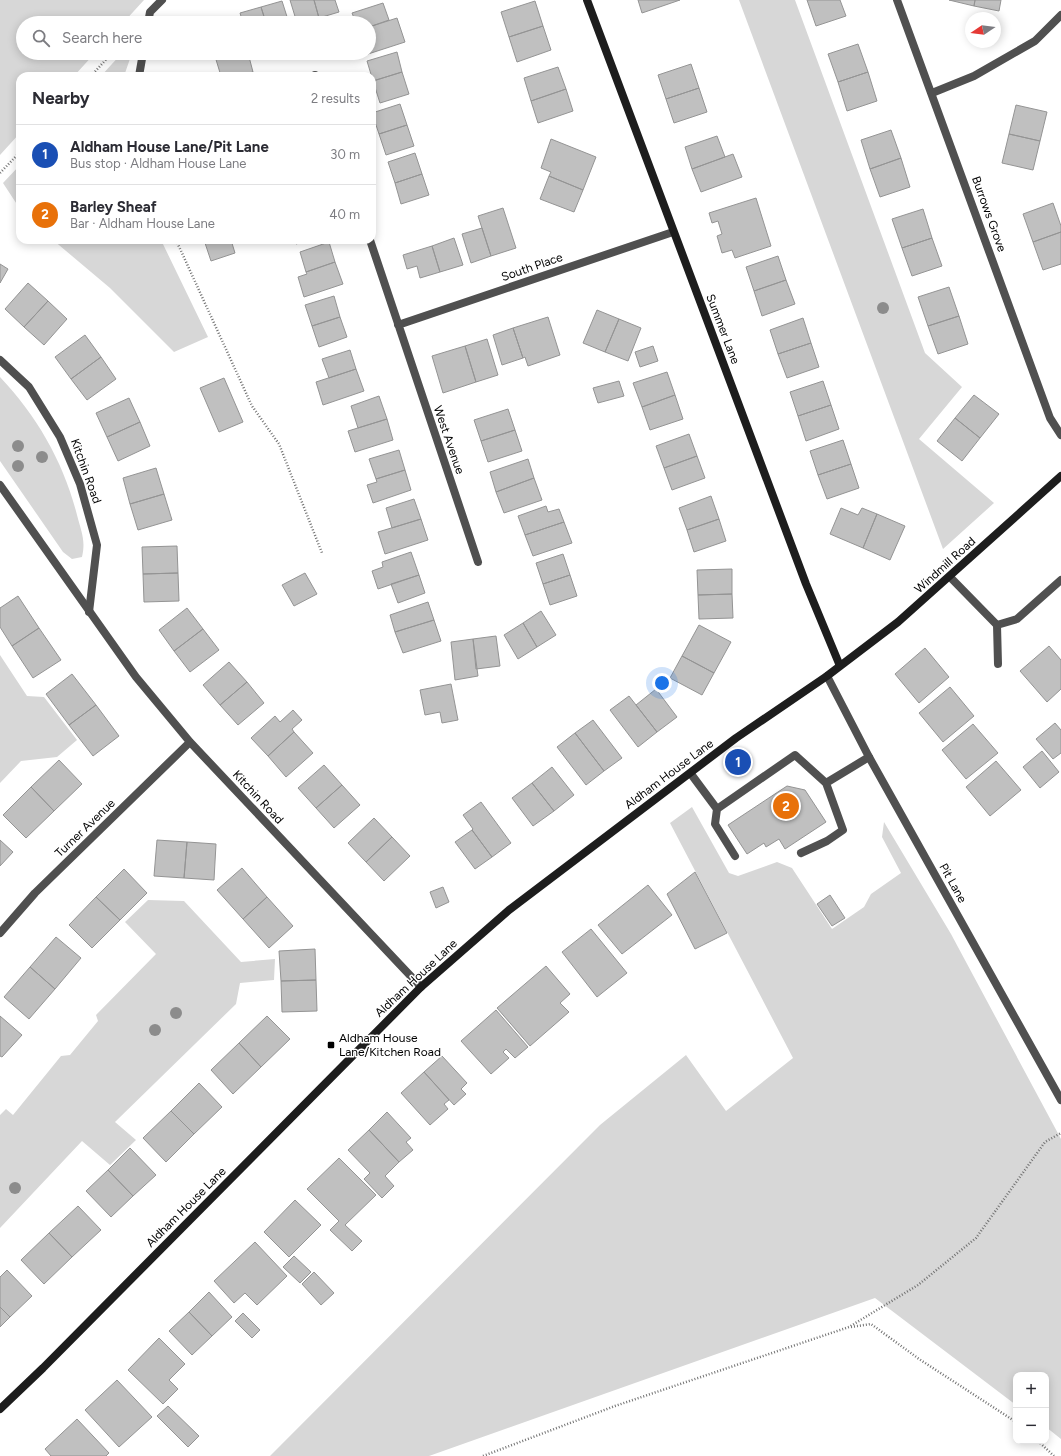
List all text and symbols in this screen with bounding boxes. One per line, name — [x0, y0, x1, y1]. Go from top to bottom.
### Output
north arrow — [965, 12, 1001, 48]
search box — [16, 16, 376, 60]
icon: search — [30, 27, 52, 49]
text: Search here — [62, 29, 142, 47]
text: Nearby — [32, 88, 90, 108]
text: 2 results — [311, 91, 360, 106]
text: Aldham House Lane/Pit Lane — [70, 138, 269, 156]
text: 1 — [42, 147, 48, 162]
text: 30 m — [330, 147, 360, 162]
text: Bus stop · Aldham House Lane — [70, 156, 246, 171]
street label: Burrows Grove — [969, 174, 1009, 254]
text: Barley Sheaf — [70, 198, 157, 216]
text: 2 — [41, 207, 49, 222]
text: 40 m — [329, 207, 360, 222]
text: Bar · Aldham House Lane — [70, 216, 215, 231]
street label: South Place — [499, 250, 565, 284]
street label: Summer Lane — [703, 292, 743, 366]
street label: West Avenue — [431, 404, 467, 476]
street label: Kitchin Road — [68, 437, 104, 505]
street label: Windmill Road — [912, 534, 978, 596]
your location — [652, 673, 672, 693]
street label: Aldham House Lane — [622, 736, 716, 812]
pin: 1 — [725, 747, 751, 777]
street label: Kitchin Road — [230, 767, 286, 827]
pin: 2 — [773, 791, 799, 821]
street label: Turner Avenue — [52, 796, 118, 860]
street label: Pit Lane — [936, 861, 970, 906]
street label: Aldham House Lane — [372, 936, 460, 1020]
place label: Aldham House Lane/Kitchen Road — [339, 1031, 441, 1059]
marker: Aldham House Lane/Kitchen Road — [326, 1040, 336, 1050]
street label: Aldham House Lane — [143, 1164, 229, 1250]
map controls — [1013, 1372, 1049, 1444]
button: + — [1013, 1372, 1049, 1408]
button: − — [1013, 1408, 1049, 1444]

